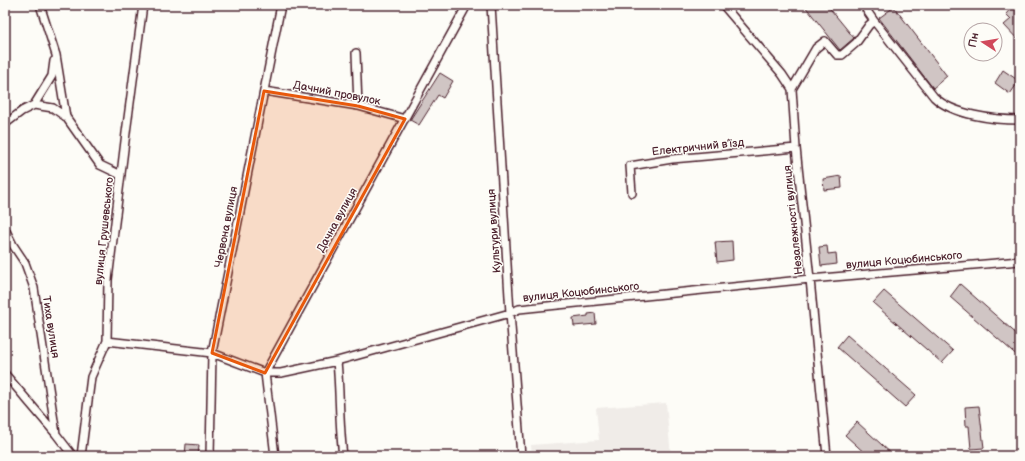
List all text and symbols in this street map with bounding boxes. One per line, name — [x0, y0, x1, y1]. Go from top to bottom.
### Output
north arrow — [963, 22, 1003, 62]
text: Пн — [966, 31, 982, 49]
street label: Дачний провулок — [292, 78, 382, 108]
street label: Електричний в’їзд — [651, 136, 745, 158]
street label: Незалежності вулиця — [781, 165, 805, 275]
street label: вулиця Грушевського — [92, 176, 116, 286]
street label: Червона вулиця — [212, 185, 240, 269]
street label: Дачна вулиця — [314, 186, 360, 254]
street label: Культури вулиця — [485, 189, 503, 273]
street label: вулиця Коцюбинського — [845, 248, 963, 272]
street label: вулиця Коцюбинського — [522, 279, 640, 305]
street label: Тиха вулиця — [40, 295, 62, 359]

